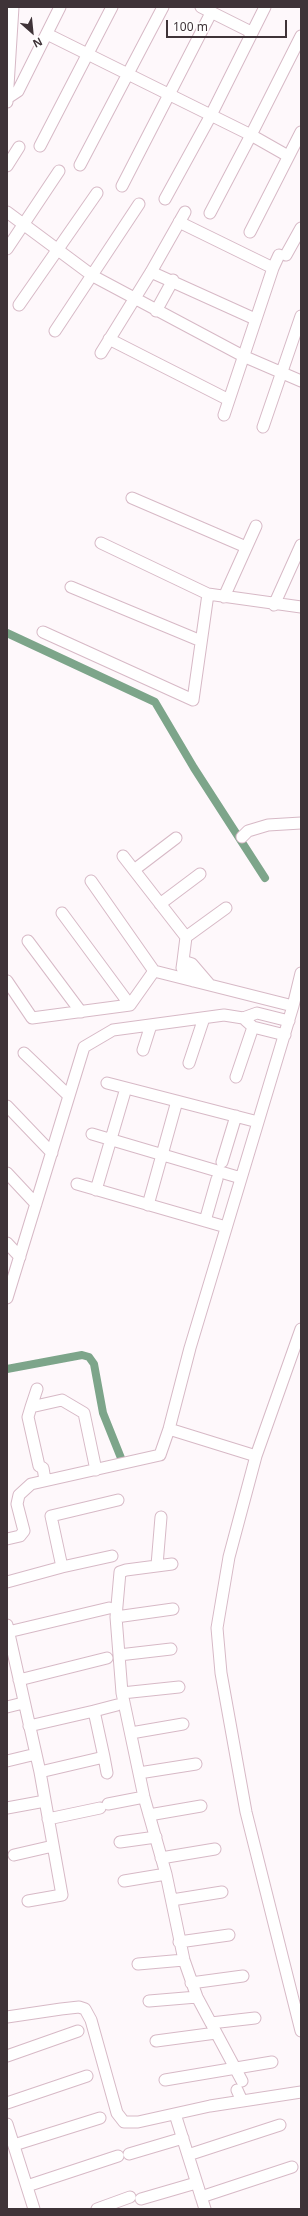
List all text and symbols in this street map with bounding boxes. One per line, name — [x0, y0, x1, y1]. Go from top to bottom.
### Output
north arrow — [12, 12, 52, 52]
scale bar — [168, 12, 289, 38]
text: 100 m — [173, 18, 208, 35]
text: N — [30, 34, 45, 52]

